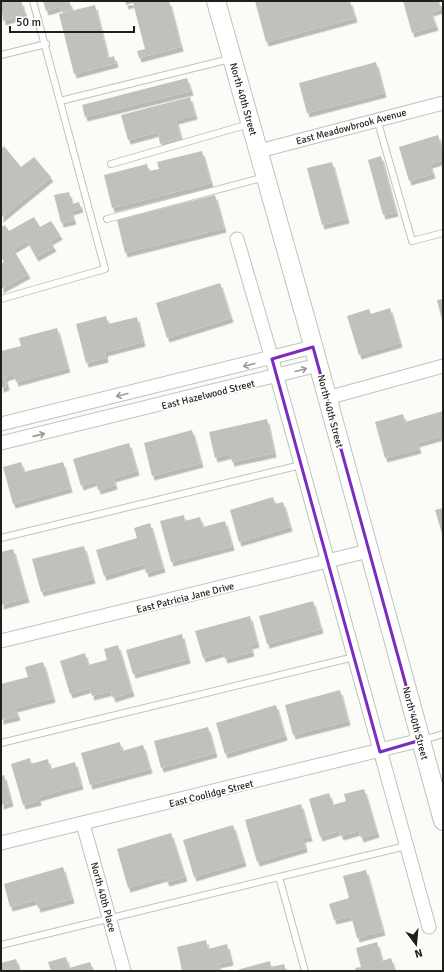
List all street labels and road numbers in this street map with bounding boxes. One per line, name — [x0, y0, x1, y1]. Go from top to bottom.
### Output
street label: North 40th Street — [227, 62, 259, 137]
street label: East Meadowbrook Avenue — [295, 106, 408, 148]
street label: North 40th Street — [315, 373, 346, 450]
street label: East Hazelwood Street — [160, 377, 257, 412]
street label: East Patricia Jane Drive — [135, 580, 235, 616]
street label: North 40th Street — [400, 685, 431, 762]
street label: East Coolidge Street — [168, 778, 255, 810]
street label: North 40th Place — [88, 861, 118, 934]

